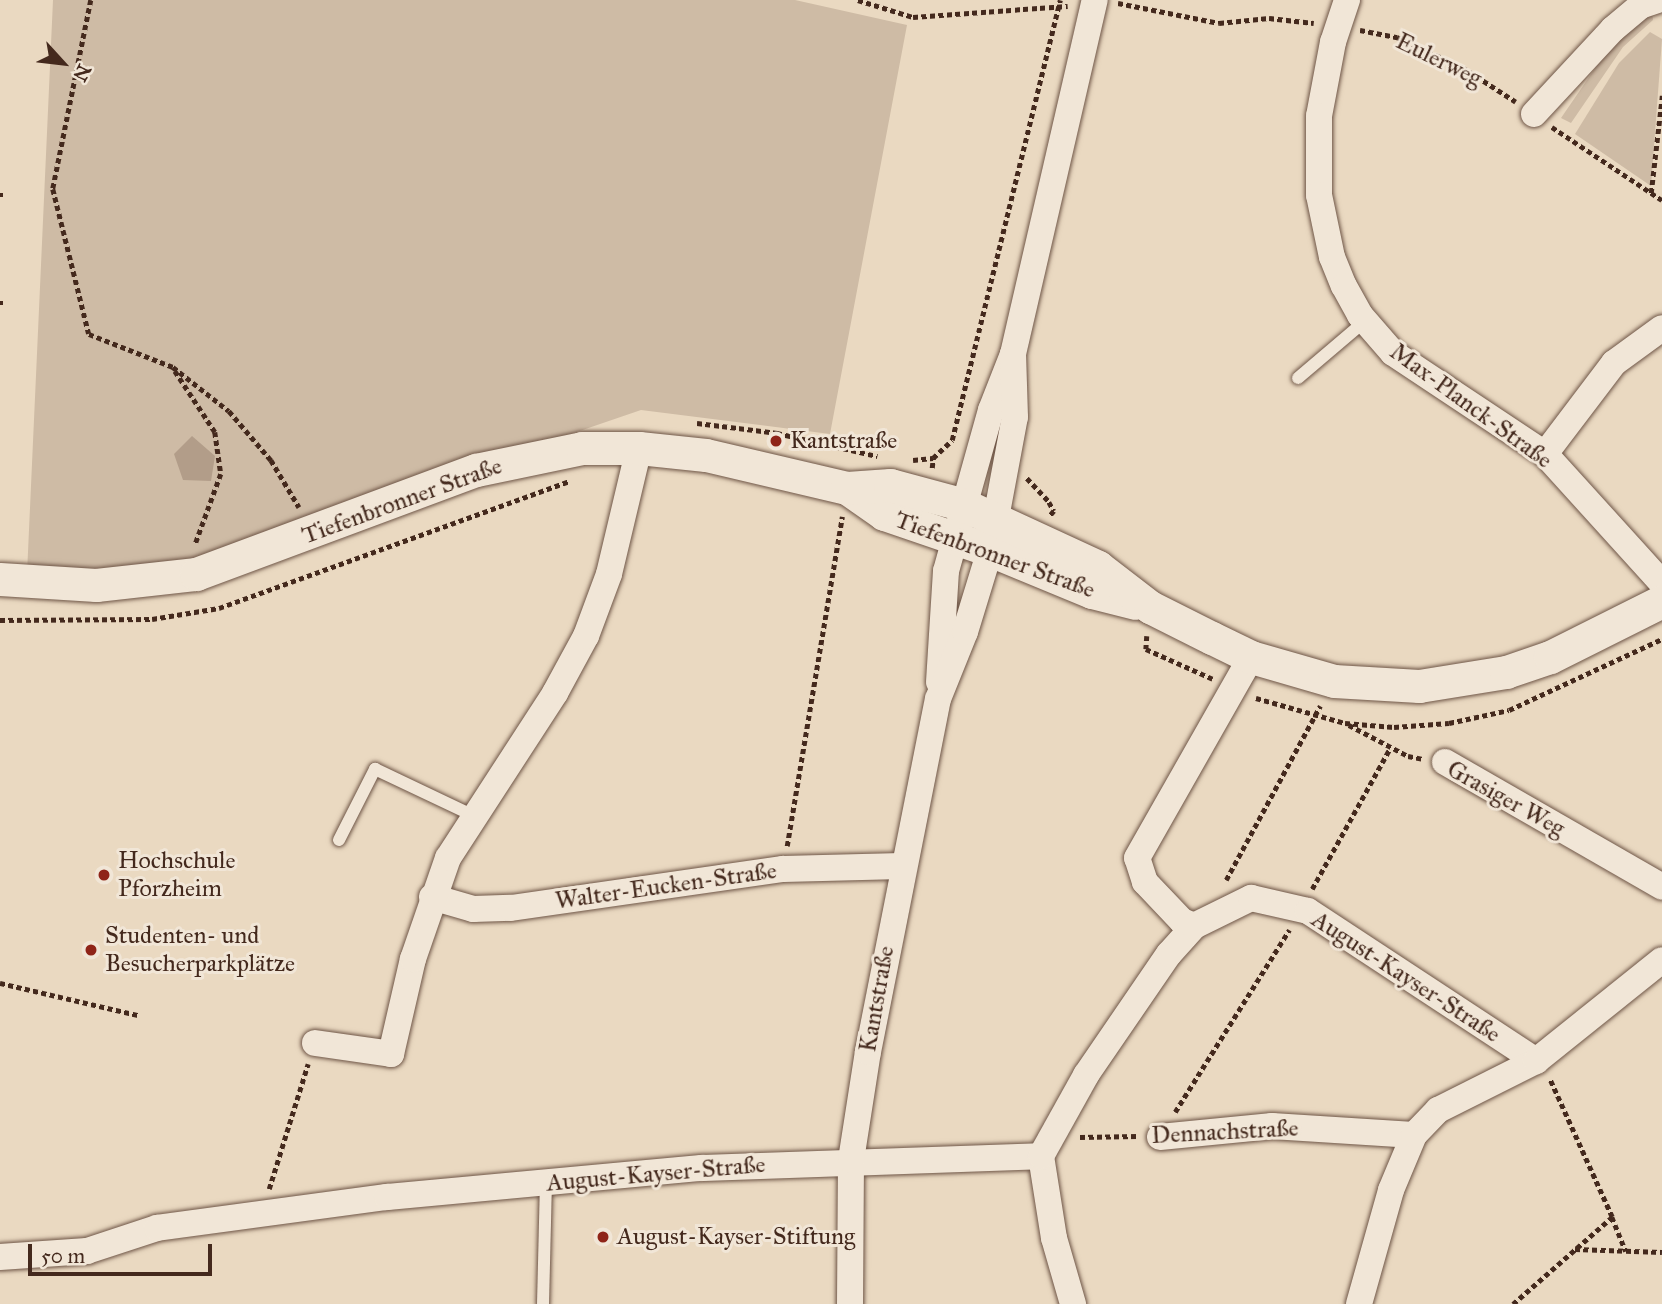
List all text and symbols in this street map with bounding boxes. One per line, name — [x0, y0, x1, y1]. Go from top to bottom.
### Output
street label: Eulerweg — [1391, 27, 1487, 93]
north arrow — [28, 28, 98, 98]
text: N — [68, 60, 96, 85]
street label: Max-Planck-Straße — [1384, 337, 1558, 475]
place label: Kantstraße — [790, 427, 897, 455]
marker: Kantstraße — [768, 433, 784, 449]
street label: Tiefenbronner Straße — [298, 451, 506, 551]
street label: Tiefenbronner Straße — [891, 505, 1099, 605]
street label: Grasiger Weg — [1442, 755, 1570, 843]
place label: Hochschule Pforzheim — [118, 847, 235, 903]
street label: Walter-Eucken-Straße — [553, 856, 779, 916]
marker: Hochschule Pforzheim — [96, 867, 112, 883]
street label: August-Kayser-Straße — [1306, 905, 1506, 1049]
place label: Studenten- und Besucherparkplätze — [105, 922, 295, 978]
marker: Studenten- und Besucherparkplätze — [83, 942, 99, 958]
street label: Kantstraße — [853, 944, 901, 1054]
street label: Dennachstraße — [1151, 1114, 1299, 1150]
street label: August-Kayser-Straße — [545, 1150, 767, 1198]
place label: August-Kayser-Stiftung — [617, 1223, 855, 1251]
marker: August-Kayser-Stiftung — [595, 1229, 611, 1245]
scale bar — [32, 1230, 215, 1274]
text: 50 m — [41, 1243, 85, 1269]

